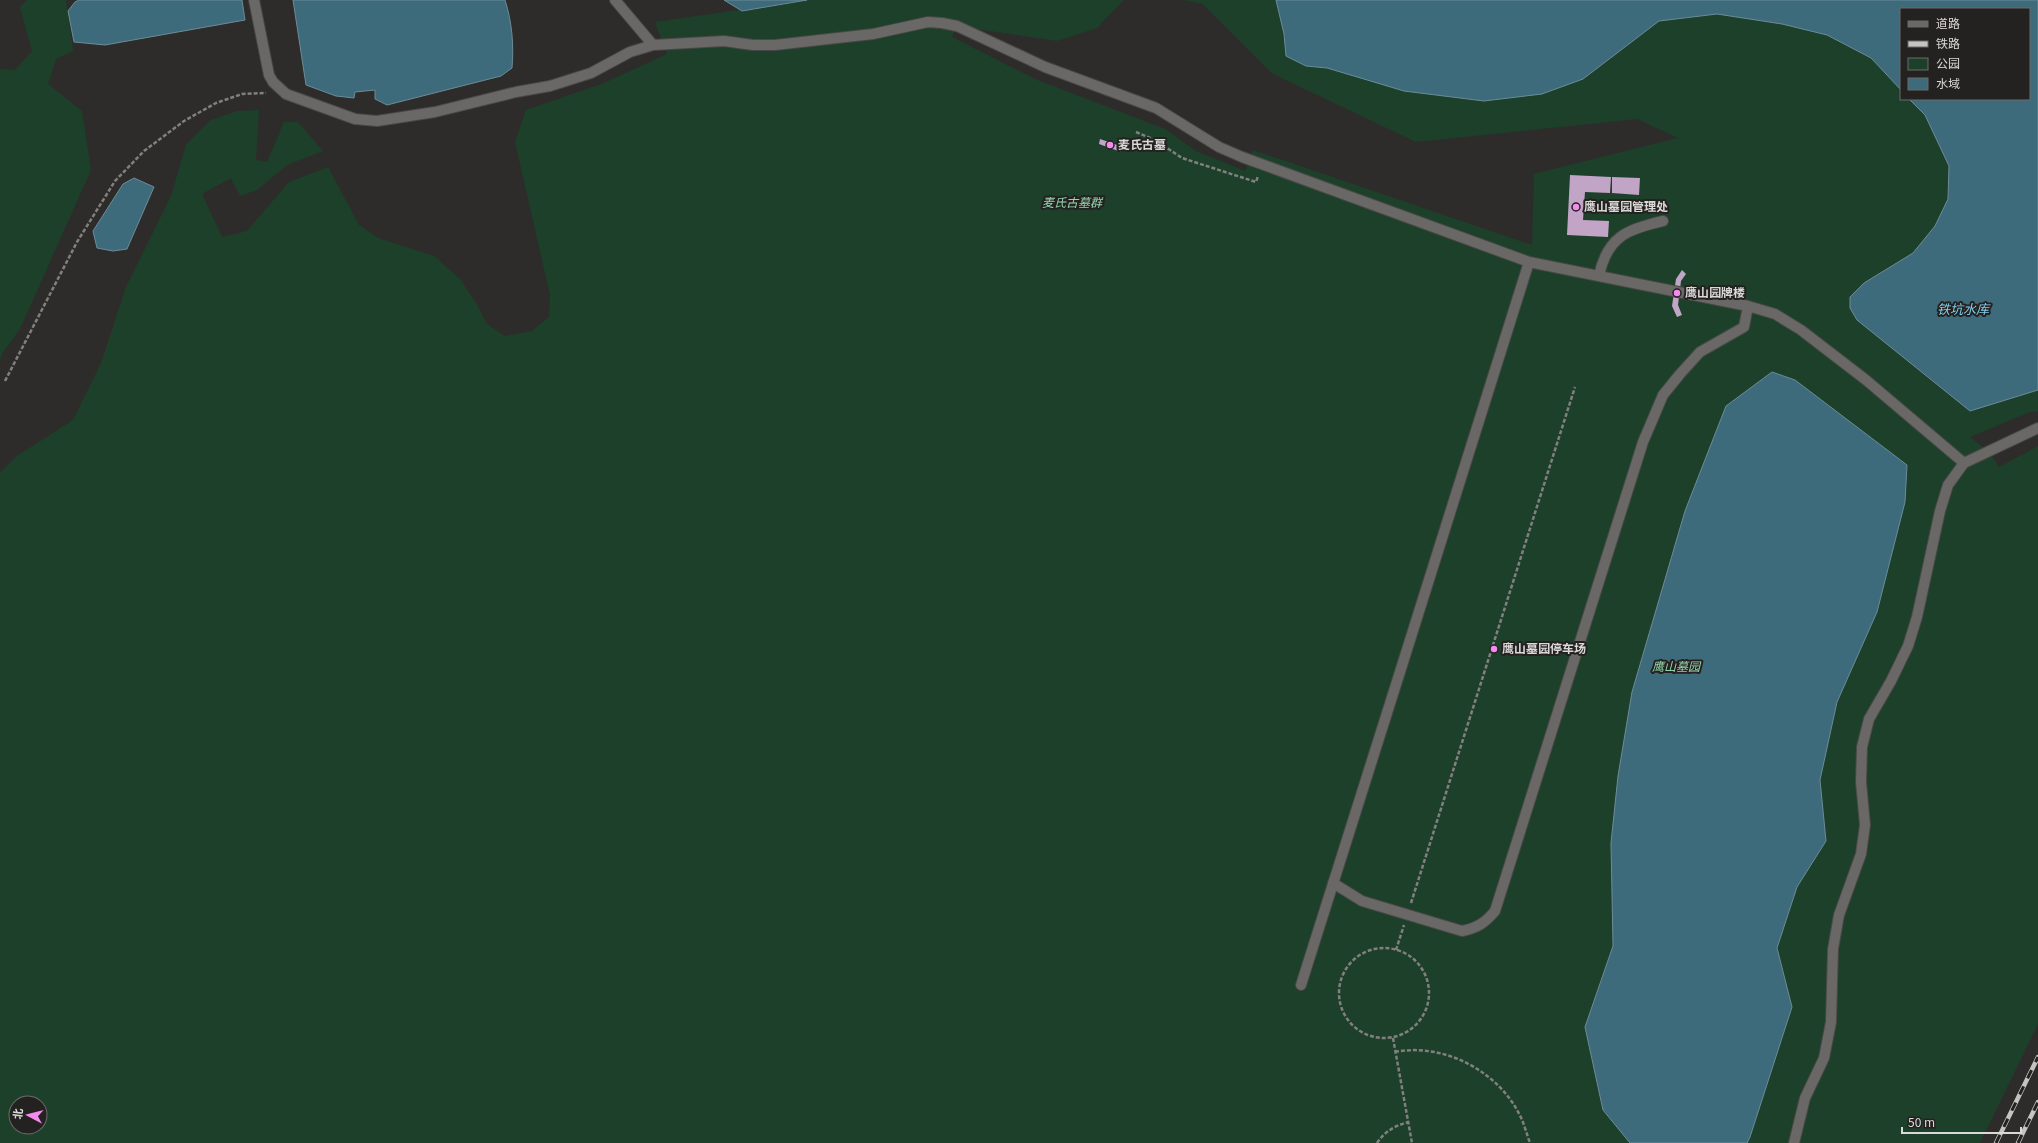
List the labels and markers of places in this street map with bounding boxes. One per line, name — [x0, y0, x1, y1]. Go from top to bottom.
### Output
place label: 麦氏古墓 — [1118, 135, 1166, 152]
marker: 麦氏古墓 — [1105, 140, 1115, 150]
place label: 鹰山墓园管理处 — [1584, 197, 1668, 214]
marker: 鹰山墓园管理处 — [1571, 202, 1581, 212]
place label: 鹰山园牌楼 — [1685, 283, 1745, 300]
marker: 鹰山园牌楼 — [1672, 288, 1682, 298]
place label: 鹰山墓园停车场 — [1502, 639, 1586, 656]
marker: 鹰山墓园停车场 — [1489, 644, 1499, 654]

